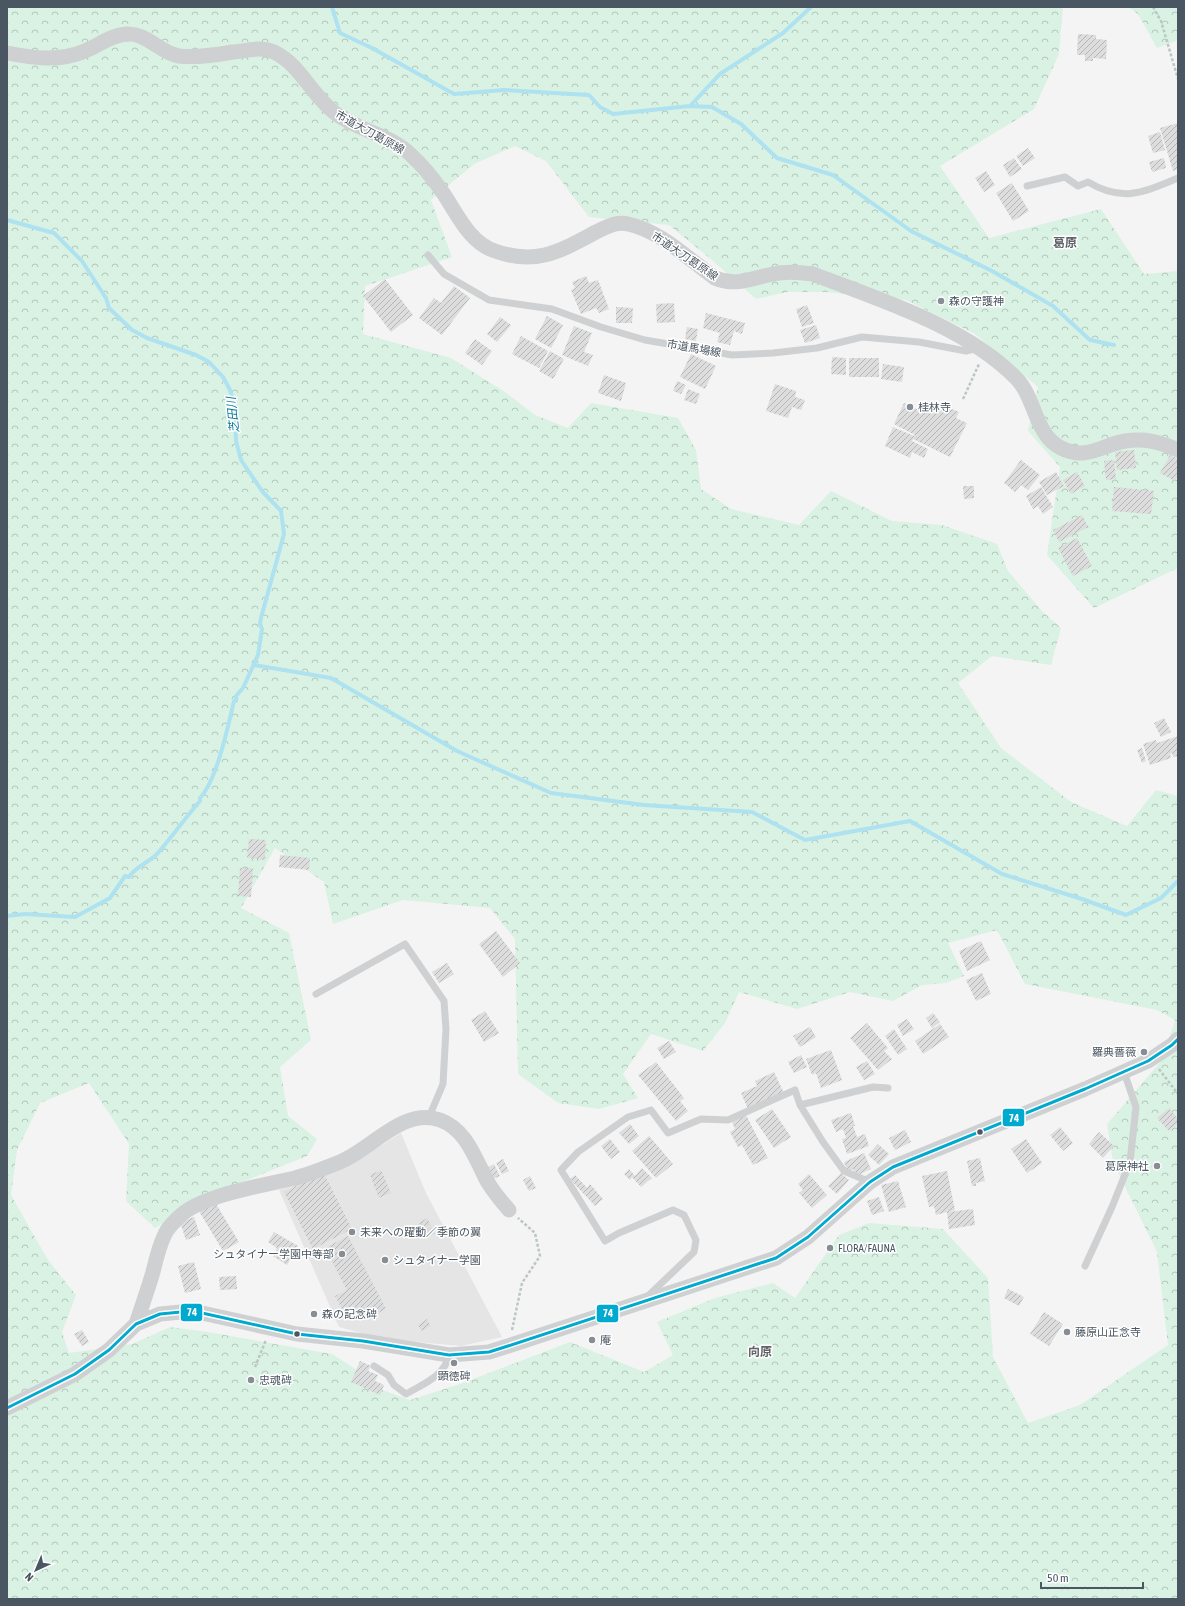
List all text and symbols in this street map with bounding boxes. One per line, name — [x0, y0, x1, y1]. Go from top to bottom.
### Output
street label: 市道大刀葛原線 — [333, 108, 407, 156]
street label: 市道大刀葛原線 — [650, 229, 720, 283]
district label: 葛原 — [1053, 236, 1077, 250]
place label: 森の守護神 — [949, 295, 1004, 307]
marker: 森の守護神 — [936, 296, 946, 306]
street label: 市道馬場線 — [666, 337, 722, 359]
water label: 芝田川 — [224, 394, 242, 434]
place label: 桂林寺 — [918, 401, 951, 413]
marker: 桂林寺 — [905, 402, 915, 412]
place label: 羅典薔薇 — [1092, 1046, 1136, 1058]
marker: 羅典薔薇 — [1139, 1047, 1149, 1057]
line badge: 74 — [1002, 1108, 1025, 1127]
text: 74 — [1009, 1112, 1019, 1124]
unlabelled marker — [975, 1127, 985, 1137]
place label: 葛原神社 — [1105, 1160, 1149, 1172]
marker: 葛原神社 — [1152, 1161, 1162, 1171]
place label: 未来への躍動／季節の翼 — [360, 1226, 481, 1238]
marker: 未来への躍動／季節の翼 — [347, 1227, 357, 1237]
place label: FLORA/FAUNA — [838, 1242, 896, 1254]
marker: FLORA/FAUNA — [825, 1243, 835, 1253]
place label: シュタイナー学園中等部 — [213, 1248, 334, 1260]
marker: シュタイナー学園中等部 — [337, 1249, 347, 1259]
place label: シュタイナー学園 — [393, 1254, 481, 1266]
marker: シュタイナー学園 — [380, 1255, 390, 1265]
line badge: 74 — [180, 1303, 203, 1322]
line badge: 74 — [596, 1304, 619, 1323]
text: 74 — [187, 1306, 197, 1318]
text: 74 — [603, 1307, 613, 1319]
place label: 森の記念碑 — [322, 1308, 377, 1320]
marker: 森の記念碑 — [309, 1309, 319, 1319]
place label: 藤原山正念寺 — [1075, 1326, 1141, 1338]
marker: 藤原山正念寺 — [1062, 1327, 1072, 1337]
unlabelled marker — [292, 1329, 302, 1339]
place label: 庵 — [600, 1334, 611, 1346]
marker: 庵 — [587, 1335, 597, 1345]
district label: 向原 — [748, 1345, 772, 1359]
marker: 顕徳碑 — [449, 1358, 459, 1368]
place label: 顕徳碑 — [438, 1370, 471, 1382]
place label: 忠魂碑 — [259, 1374, 292, 1386]
marker: 忠魂碑 — [246, 1375, 256, 1385]
north arrow — [16, 1550, 56, 1590]
scale bar — [1041, 1564, 1143, 1590]
text: N — [23, 1571, 36, 1584]
text: 50 m — [1047, 1571, 1069, 1585]

